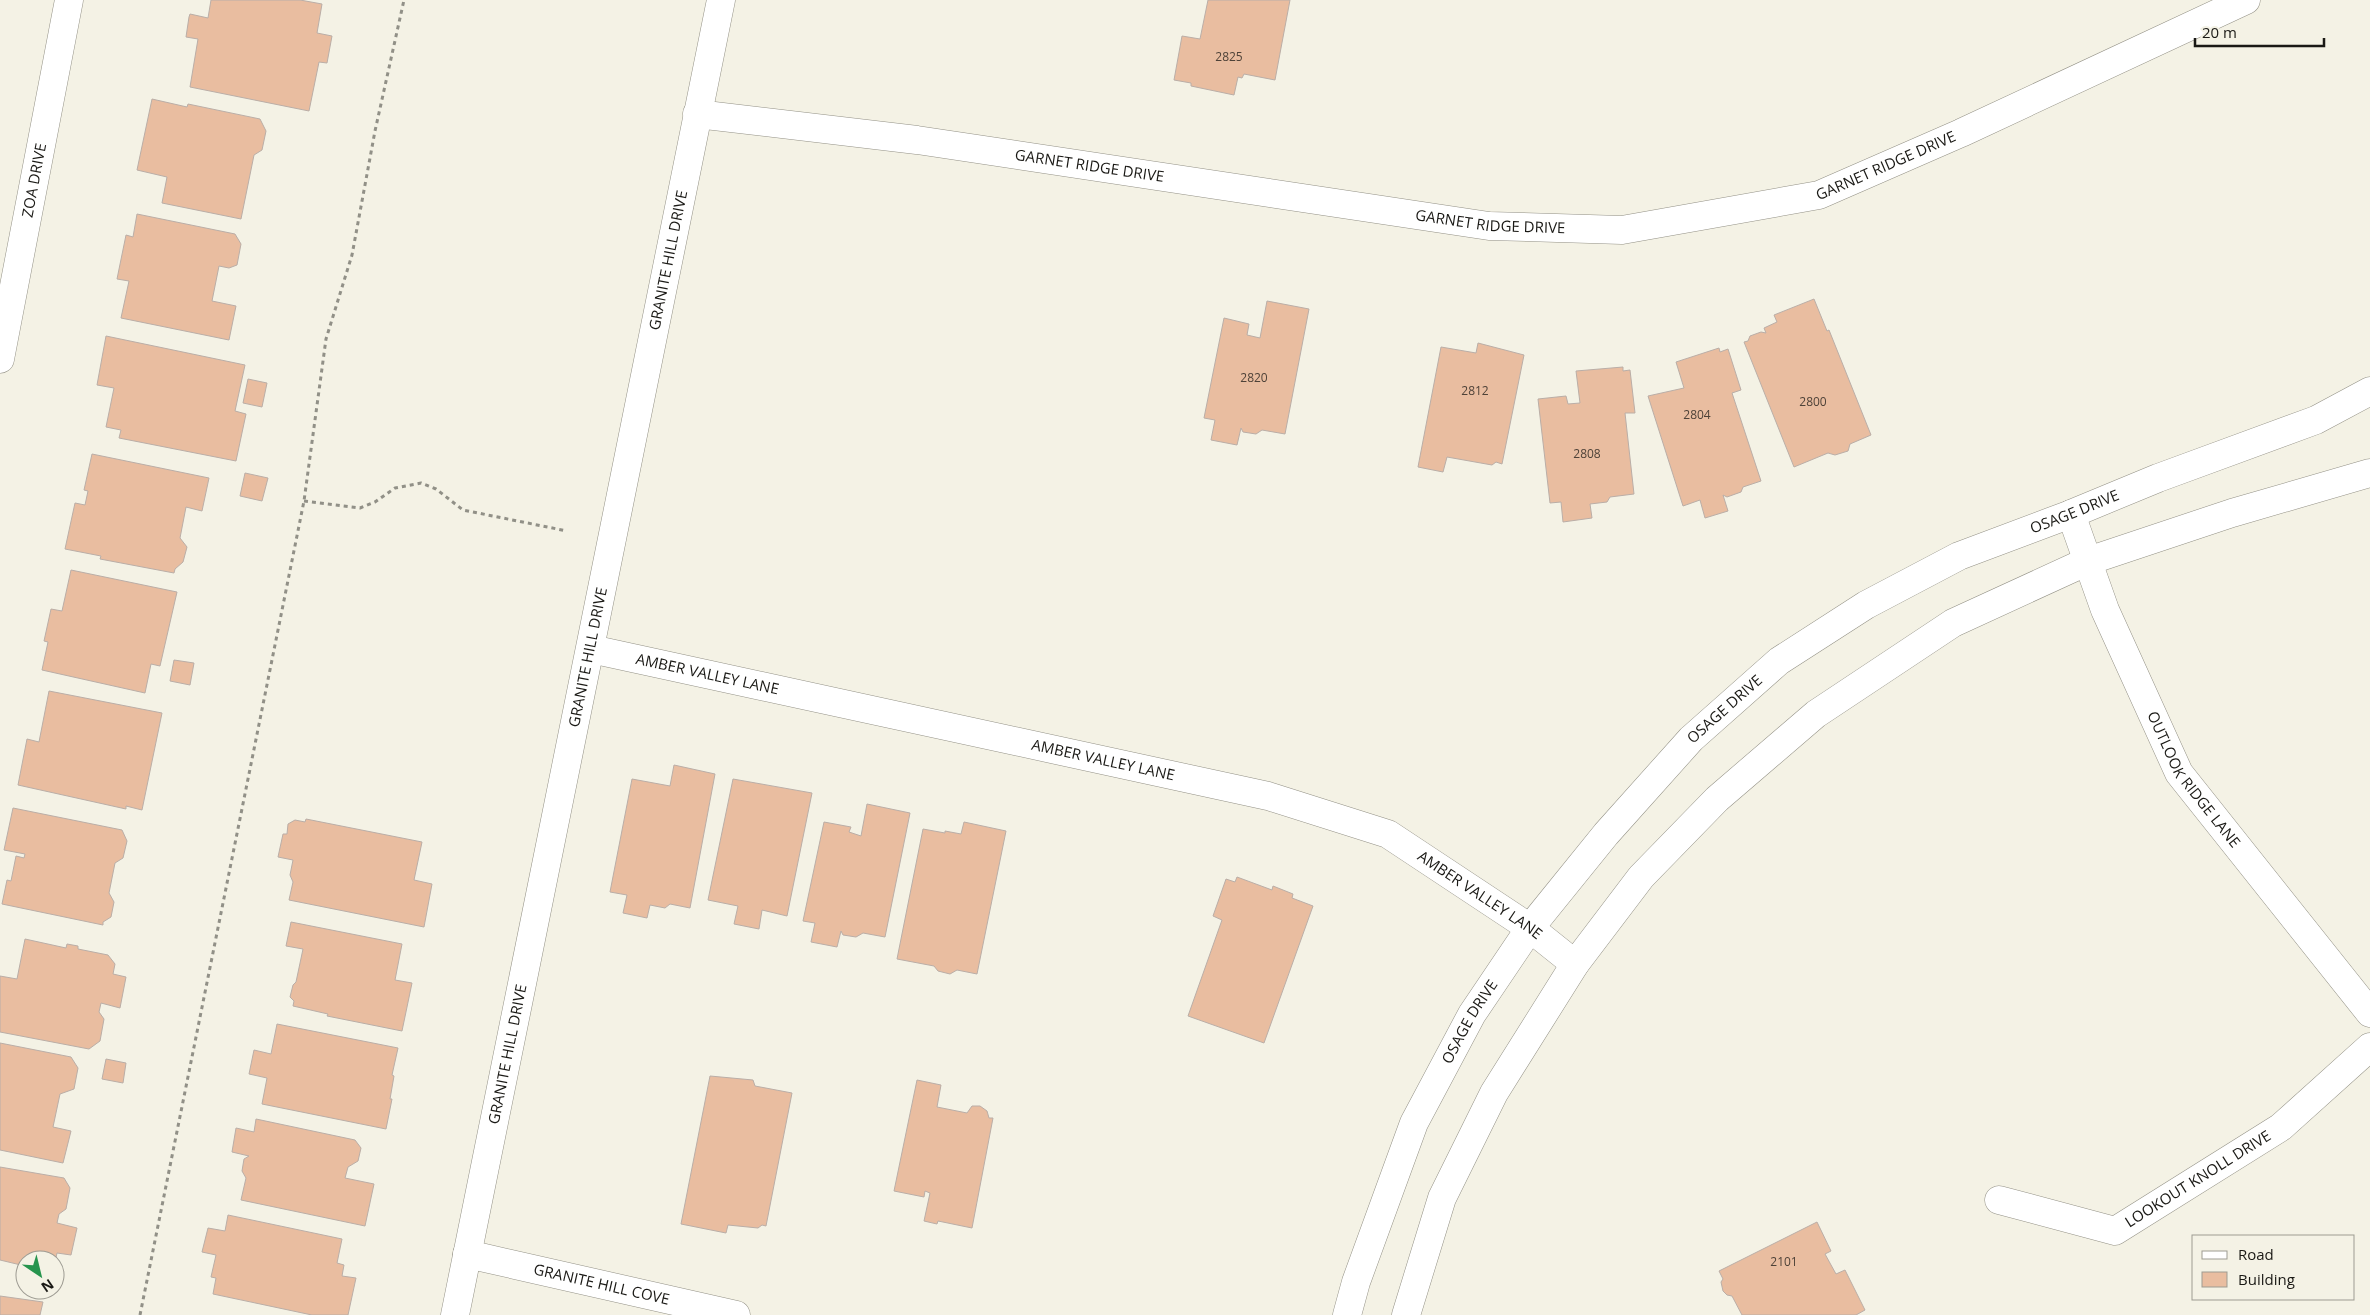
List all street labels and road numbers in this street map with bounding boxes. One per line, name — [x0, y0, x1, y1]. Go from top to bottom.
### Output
street label: GARNET RIDGE DRIVE — [1812, 126, 1958, 204]
street label: ZOA DRIVE — [16, 141, 50, 219]
street label: GARNET RIDGE DRIVE — [1014, 144, 1166, 186]
street label: GRANITE HILL DRIVE — [643, 188, 691, 332]
street label: GARNET RIDGE DRIVE — [1414, 204, 1566, 237]
street label: OSAGE DRIVE — [2027, 484, 2122, 537]
street label: GRANITE HILL DRIVE — [563, 585, 611, 729]
street label: AMBER VALLEY LANE — [634, 648, 781, 699]
street label: OSAGE DRIVE — [1682, 670, 1766, 747]
street label: OUTLOOK RIDGE LANE — [2143, 708, 2246, 851]
street label: AMBER VALLEY LANE — [1030, 734, 1177, 784]
street label: AMBER VALLEY LANE — [1414, 845, 1547, 943]
street label: OSAGE DRIVE — [1436, 975, 1501, 1067]
street label: GRANITE HILL DRIVE — [483, 982, 531, 1126]
street label: LOOKOUT KNOLL DRIVE — [2121, 1125, 2274, 1231]
street label: GRANITE HILL COVE — [532, 1258, 672, 1309]

